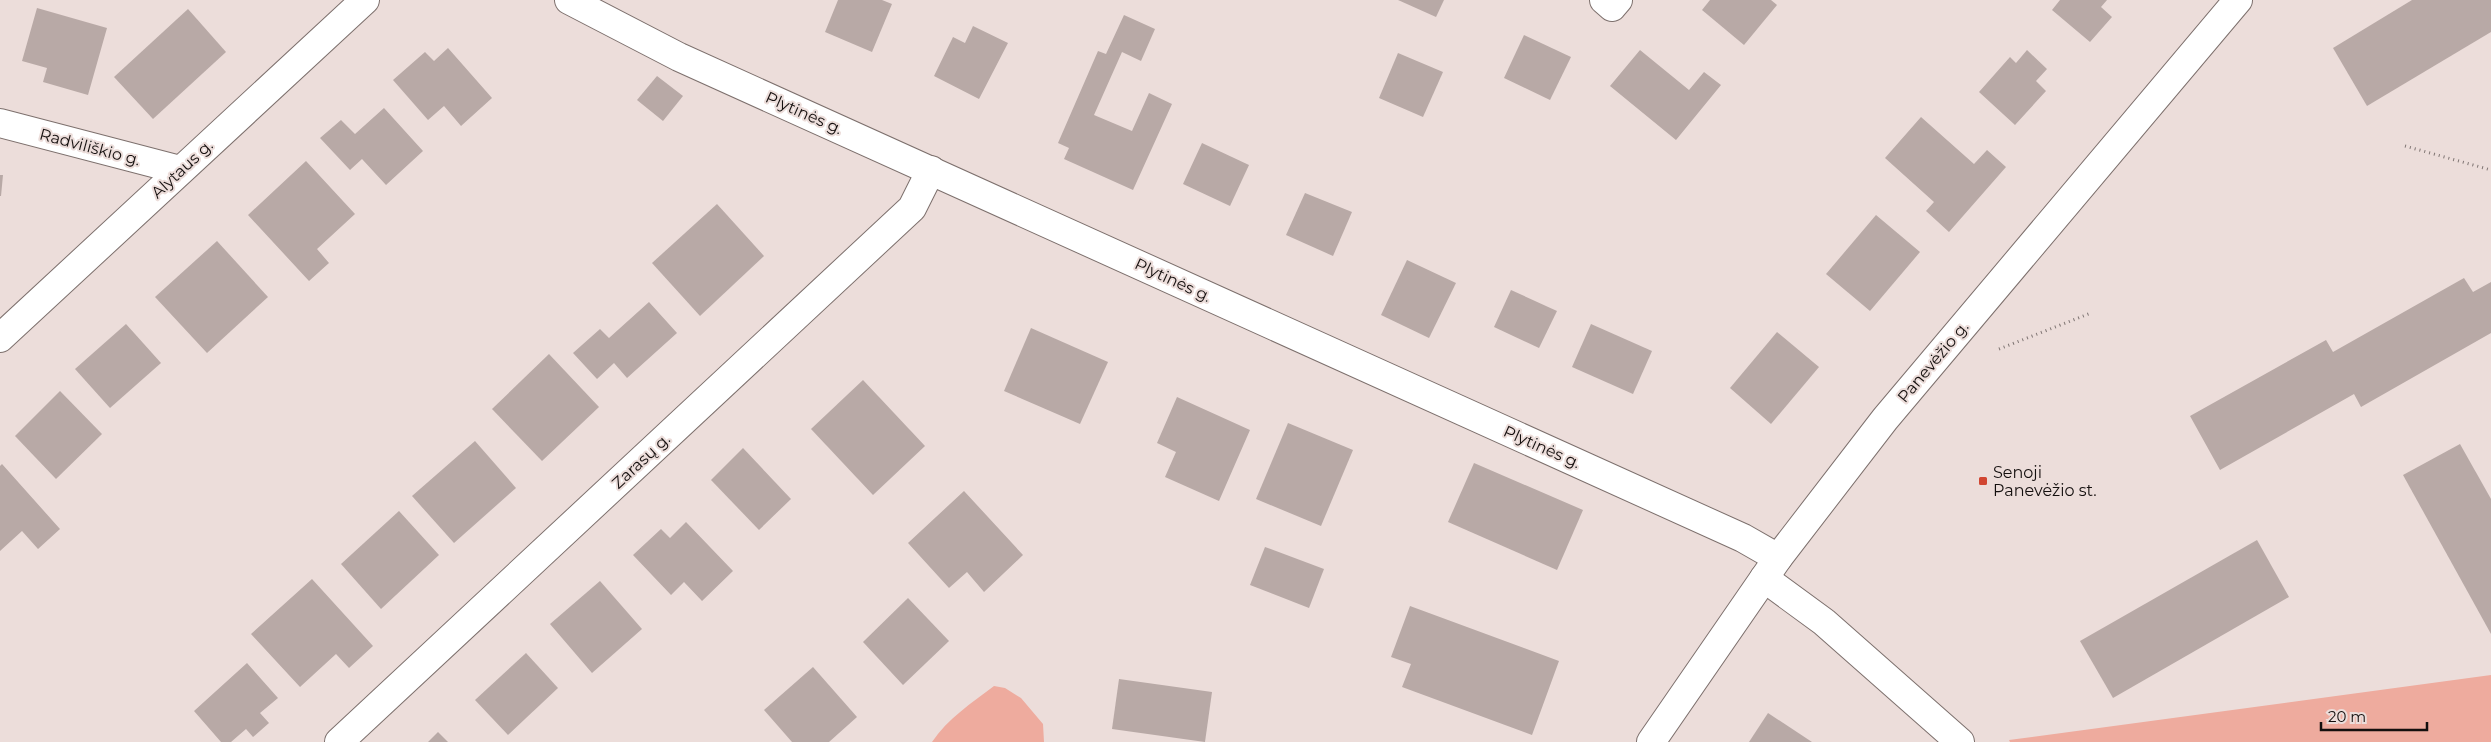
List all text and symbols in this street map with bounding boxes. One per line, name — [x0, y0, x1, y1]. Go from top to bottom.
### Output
street label: Plytinės g. — [763, 88, 845, 138]
street label: Radviliškio g. — [37, 124, 143, 170]
street label: Alytaus g. — [147, 136, 217, 202]
street label: Plytinės g. — [1132, 254, 1214, 306]
street label: Panevėžio g. — [1894, 318, 1972, 406]
street label: Plytinės g. — [1501, 422, 1583, 472]
street label: Zarasų g. — [608, 429, 674, 493]
place label: Senoji Panevėžio st. — [1993, 463, 2097, 500]
marker: Senoji Panevėžio st. — [1977, 475, 1989, 487]
scale bar — [2321, 700, 2427, 732]
text: 20 m — [2328, 707, 2366, 726]

